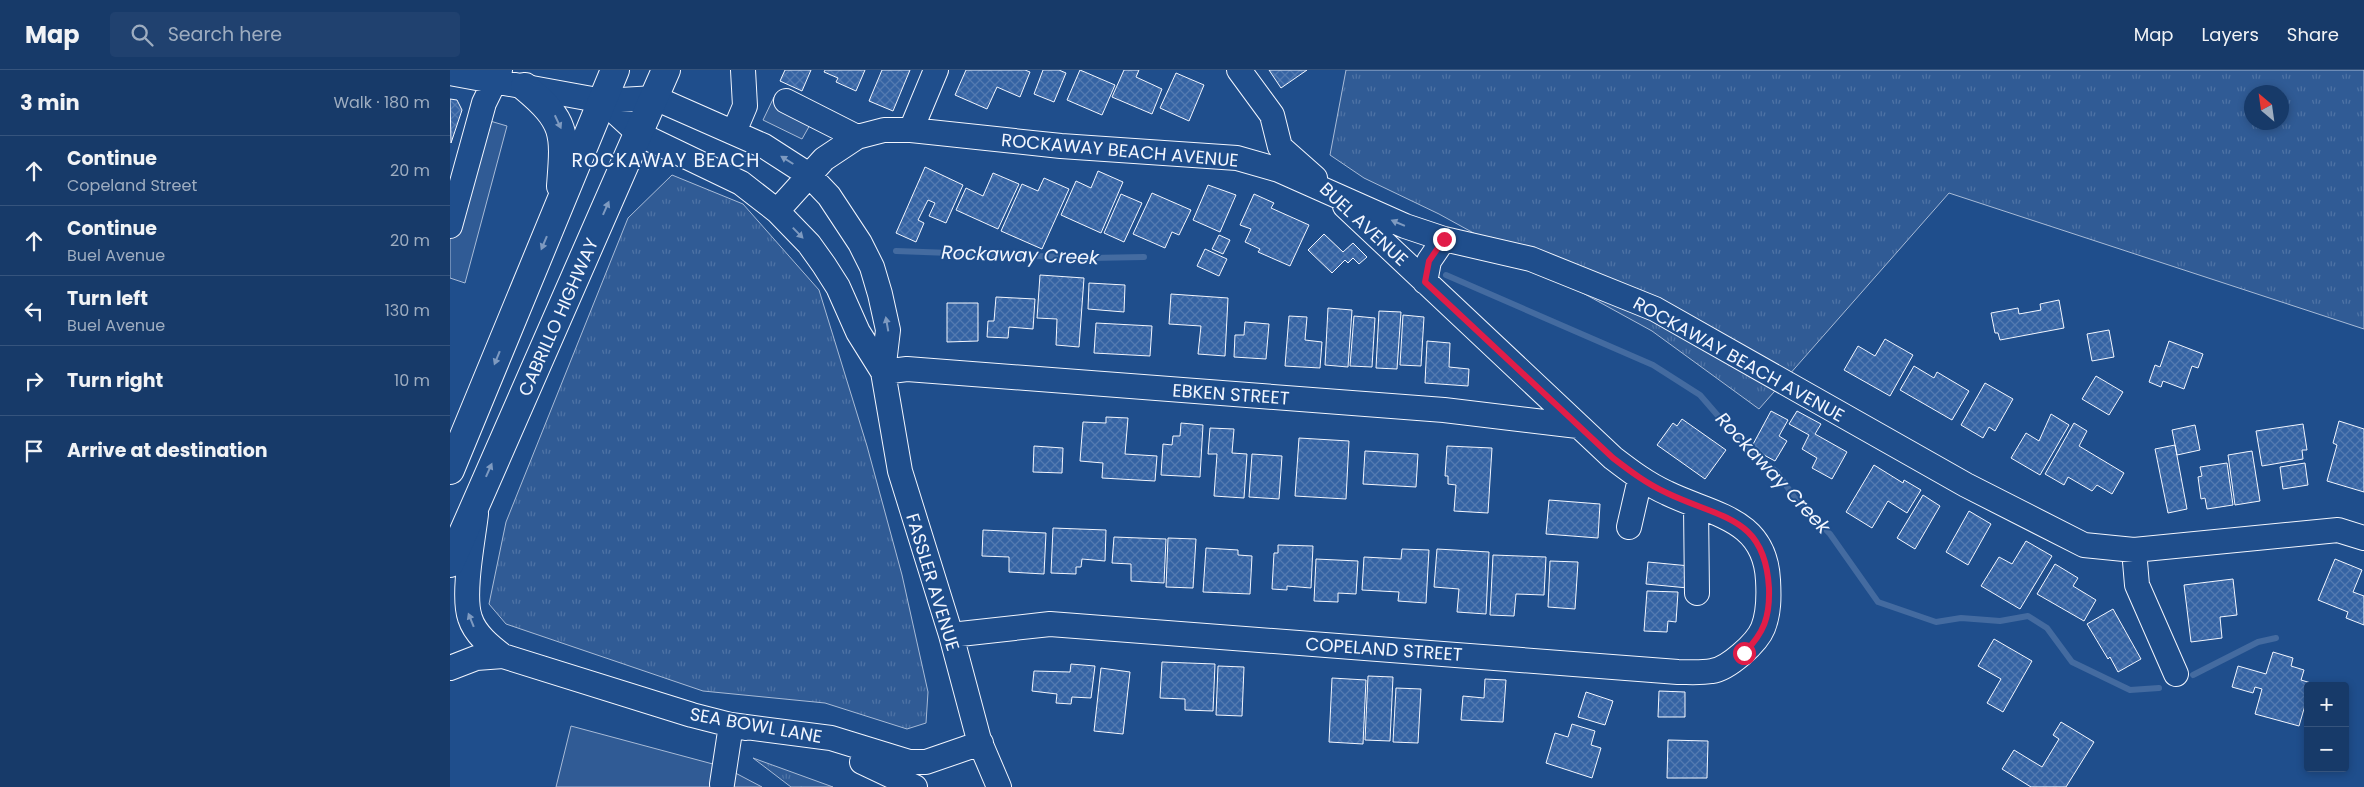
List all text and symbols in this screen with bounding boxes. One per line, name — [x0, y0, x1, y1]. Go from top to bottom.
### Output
search box — [110, 12, 460, 57]
text: Map — [25, 18, 80, 51]
icon: search — [128, 21, 156, 49]
text: Search here — [168, 21, 282, 48]
text: Map — [2134, 22, 2174, 47]
text: Layers — [2202, 22, 2259, 47]
text: Share — [2287, 22, 2339, 47]
north arrow — [2244, 85, 2289, 130]
text: 3 min — [20, 88, 80, 117]
text: Walk · 180 m — [333, 91, 430, 114]
one-way arrow — [554, 115, 562, 129]
street label: ROCKAWAY BEACH AVENUE — [1000, 127, 1240, 173]
text: Continue — [67, 145, 157, 172]
district label: ROCKAWAY BEACH — [572, 147, 760, 174]
one-way arrow — [781, 155, 794, 165]
icon: ahead — [20, 157, 48, 185]
text: 20 m — [390, 159, 430, 182]
text: Copeland Street — [67, 174, 197, 197]
street label: BUEL AVENUE — [1314, 176, 1414, 272]
one-way arrow — [603, 201, 611, 215]
text: Continue — [67, 215, 157, 242]
one-way arrow — [1391, 218, 1405, 226]
one-way arrow — [792, 226, 804, 238]
icon: ahead — [20, 227, 48, 255]
route end — [1433, 228, 1456, 251]
text: 20 m — [390, 229, 430, 252]
street label: CABRILLO HIGHWAY — [512, 234, 604, 400]
one-way arrow — [540, 236, 548, 250]
water label: Rockaway Creek — [941, 239, 1101, 271]
text: Buel Avenue — [67, 244, 165, 267]
text: Turn left — [67, 285, 148, 312]
street label: ROCKAWAY BEACH AVENUE — [1629, 290, 1849, 428]
icon: left — [20, 297, 48, 325]
text: 130 m — [385, 299, 430, 322]
text: Buel Avenue — [67, 314, 165, 337]
one-way arrow — [882, 316, 890, 332]
one-way arrow — [492, 351, 500, 365]
icon: right — [20, 367, 48, 395]
text: Turn right — [67, 367, 163, 394]
text: 10 m — [394, 369, 430, 392]
street label: EBKEN STREET — [1172, 377, 1291, 411]
water label: Rockaway Creek — [1709, 406, 1837, 541]
icon: arrive — [20, 437, 48, 465]
text: Arrive at destination — [67, 437, 268, 464]
one-way arrow — [486, 463, 494, 477]
street label: FASSLER AVENUE — [900, 510, 966, 654]
one-way arrow — [467, 613, 475, 627]
street label: COPELAND STREET — [1305, 631, 1464, 667]
route start — [1733, 642, 1756, 665]
map controls — [2304, 682, 2349, 772]
button: + — [2304, 682, 2349, 727]
street label: SEA BOWL LANE — [688, 701, 824, 749]
button: − — [2304, 727, 2349, 772]

